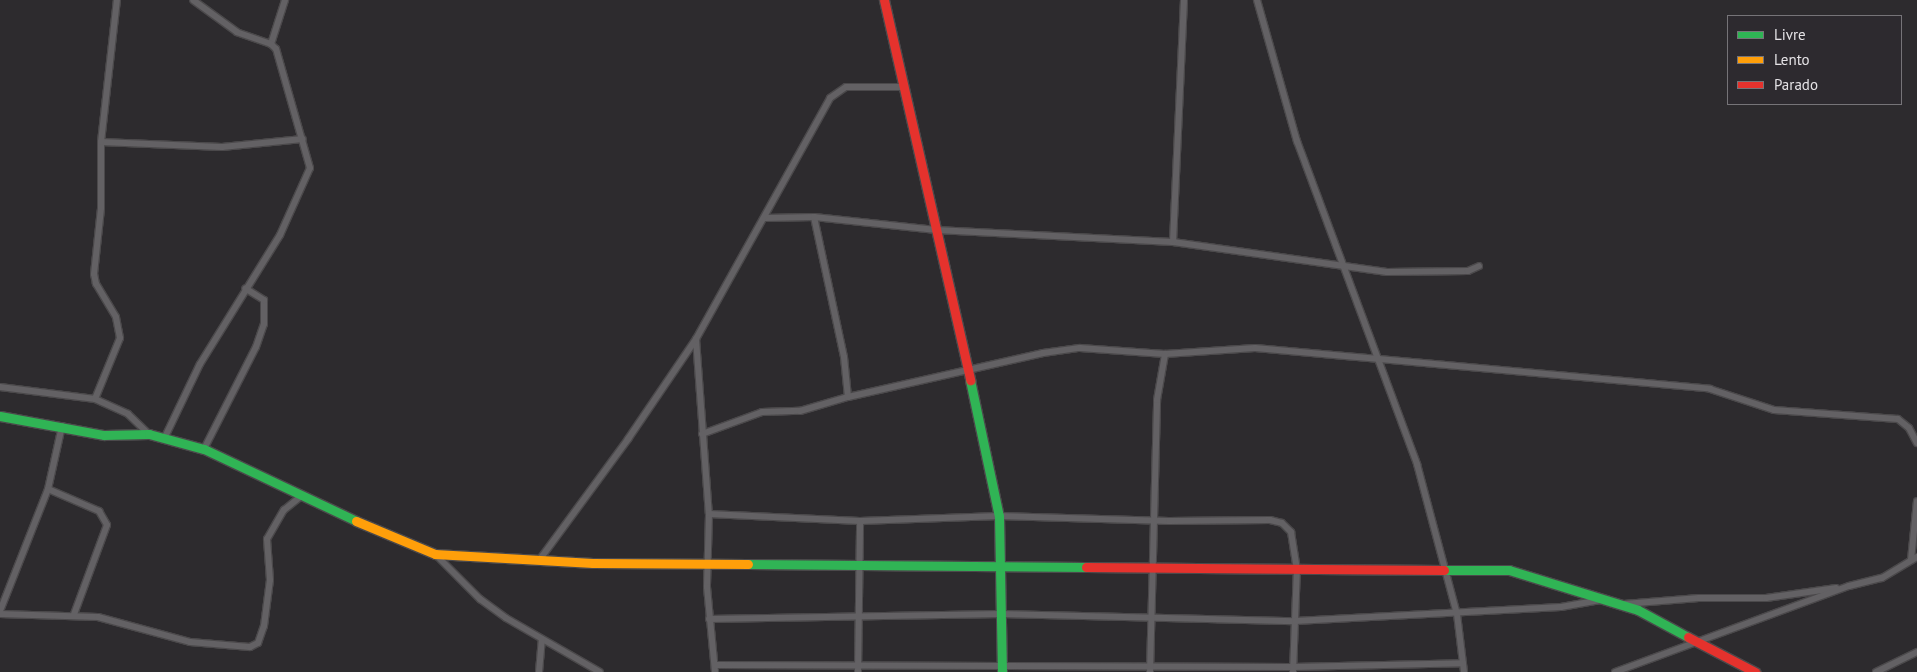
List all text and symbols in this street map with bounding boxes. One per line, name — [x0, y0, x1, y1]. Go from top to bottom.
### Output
legend — [1727, 15, 1902, 105]
text: Livre — [1774, 25, 1806, 44]
text: Lento — [1774, 50, 1810, 69]
text: Parado — [1774, 75, 1818, 94]

